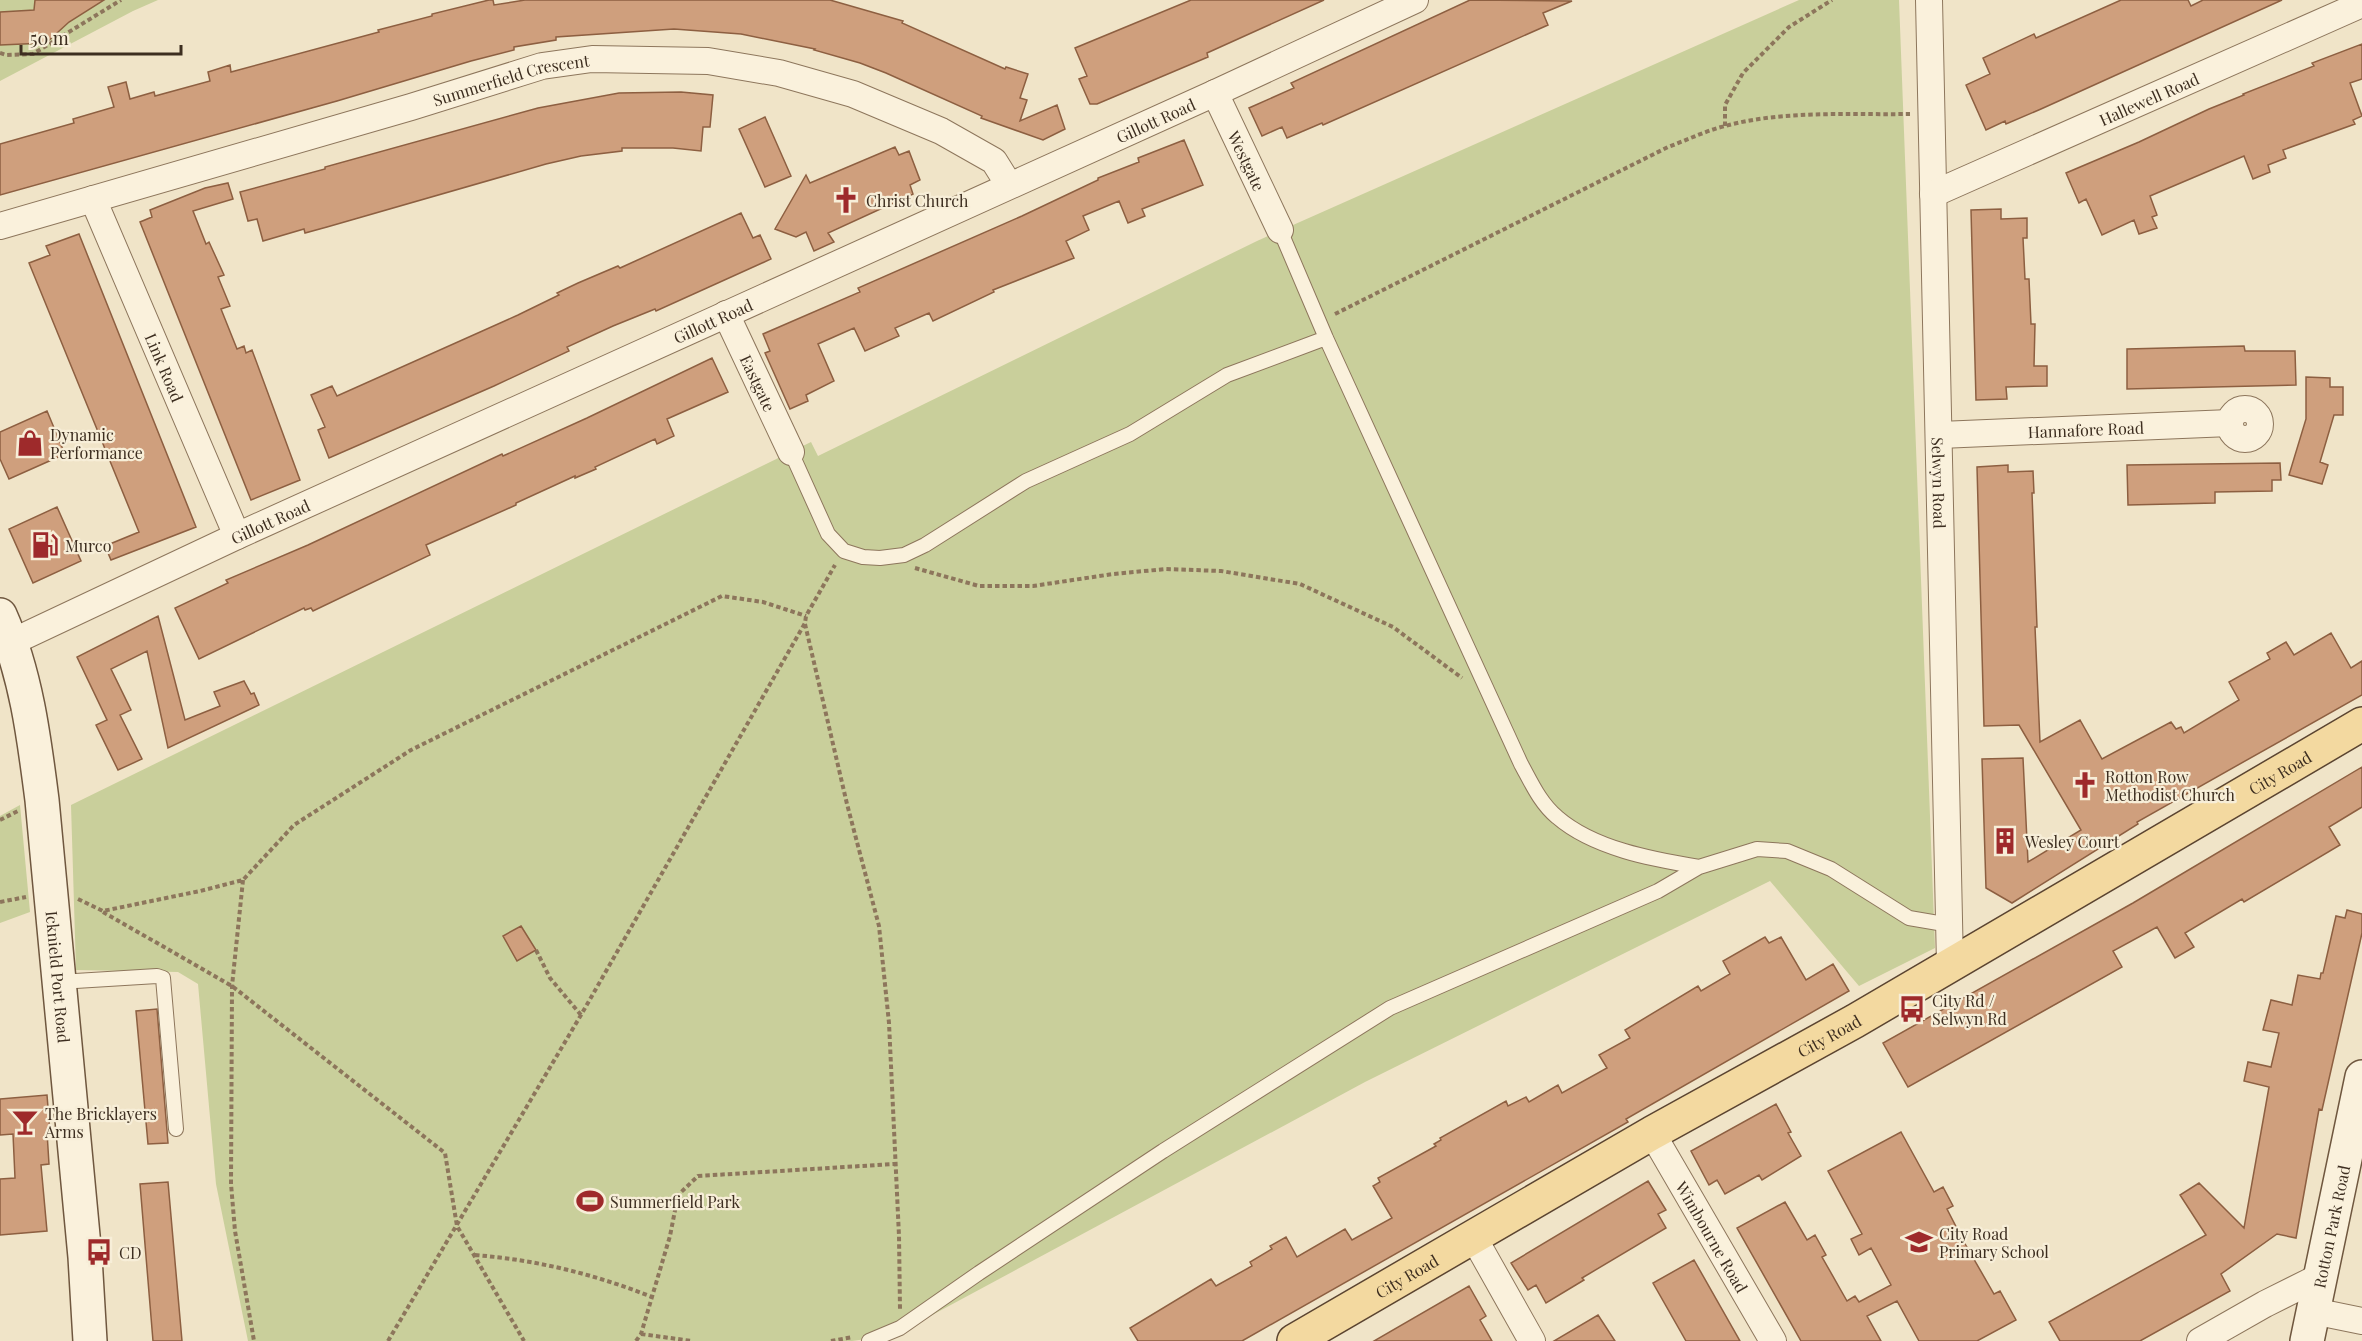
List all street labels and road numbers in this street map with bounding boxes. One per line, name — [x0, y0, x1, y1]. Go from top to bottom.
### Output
street label: Summerfield Crescent — [430, 49, 591, 110]
street label: Hallewell Road — [2096, 67, 2202, 130]
street label: Gillott Road — [1113, 93, 1198, 147]
street label: Westgate — [1224, 126, 1270, 194]
street label: Gillott Road — [670, 293, 756, 348]
street label: Link Road — [141, 330, 189, 405]
street label: Eastgate — [736, 351, 781, 414]
street label: Hannafore Road — [2027, 416, 2144, 442]
street label: Selwyn Road — [1928, 437, 1951, 529]
street label: Gillott Road — [227, 494, 313, 548]
street label: City Road — [2244, 746, 2315, 799]
street label: Icknield Port Road — [42, 910, 75, 1044]
street label: City Road — [1793, 1009, 1864, 1061]
street label: Rotton Park Road — [2308, 1163, 2354, 1290]
street label: Wimbourne Road — [1671, 1176, 1753, 1296]
street label: City Road — [1371, 1249, 1442, 1302]

